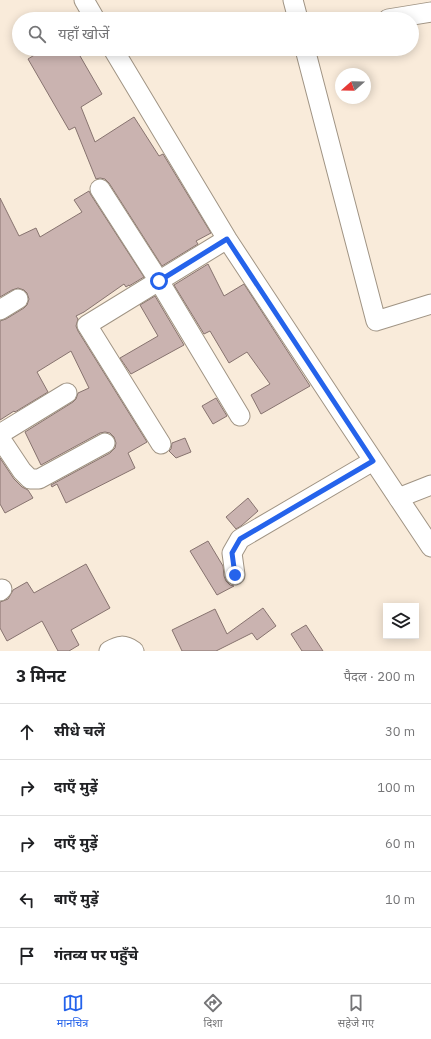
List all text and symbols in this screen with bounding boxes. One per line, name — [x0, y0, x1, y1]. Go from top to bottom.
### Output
search box — [12, 12, 419, 56]
icon: search — [26, 23, 48, 45]
text: यहाँ खोजें — [58, 24, 109, 43]
north arrow — [335, 68, 371, 104]
route start — [150, 272, 168, 290]
route end — [226, 566, 244, 584]
map controls — [383, 603, 419, 639]
button: layers — [383, 603, 419, 639]
text: 3 मिनट — [16, 665, 66, 687]
text: पैदल · 200 m — [344, 668, 415, 685]
icon: ahead — [16, 721, 38, 743]
text: सीधे चलें — [54, 721, 105, 740]
text: 30 m — [385, 723, 415, 740]
icon: right — [16, 777, 38, 799]
text: दाएँ मुड़ें — [54, 777, 98, 796]
text: 100 m — [377, 779, 415, 796]
icon: right — [16, 833, 38, 855]
text: दाएँ मुड़ें — [54, 833, 98, 852]
text: 60 m — [385, 835, 415, 852]
icon: left — [16, 889, 38, 911]
text: बाएँ मुड़ें — [54, 889, 99, 908]
text: 10 m — [385, 891, 415, 908]
icon: arrive — [16, 945, 38, 967]
text: गंतव्य पर पहुँचे — [54, 945, 138, 964]
tab: मानचित्र — [57, 992, 88, 1031]
tab: दिशा — [202, 992, 224, 1031]
tab: सहेजे गए — [338, 992, 374, 1031]

